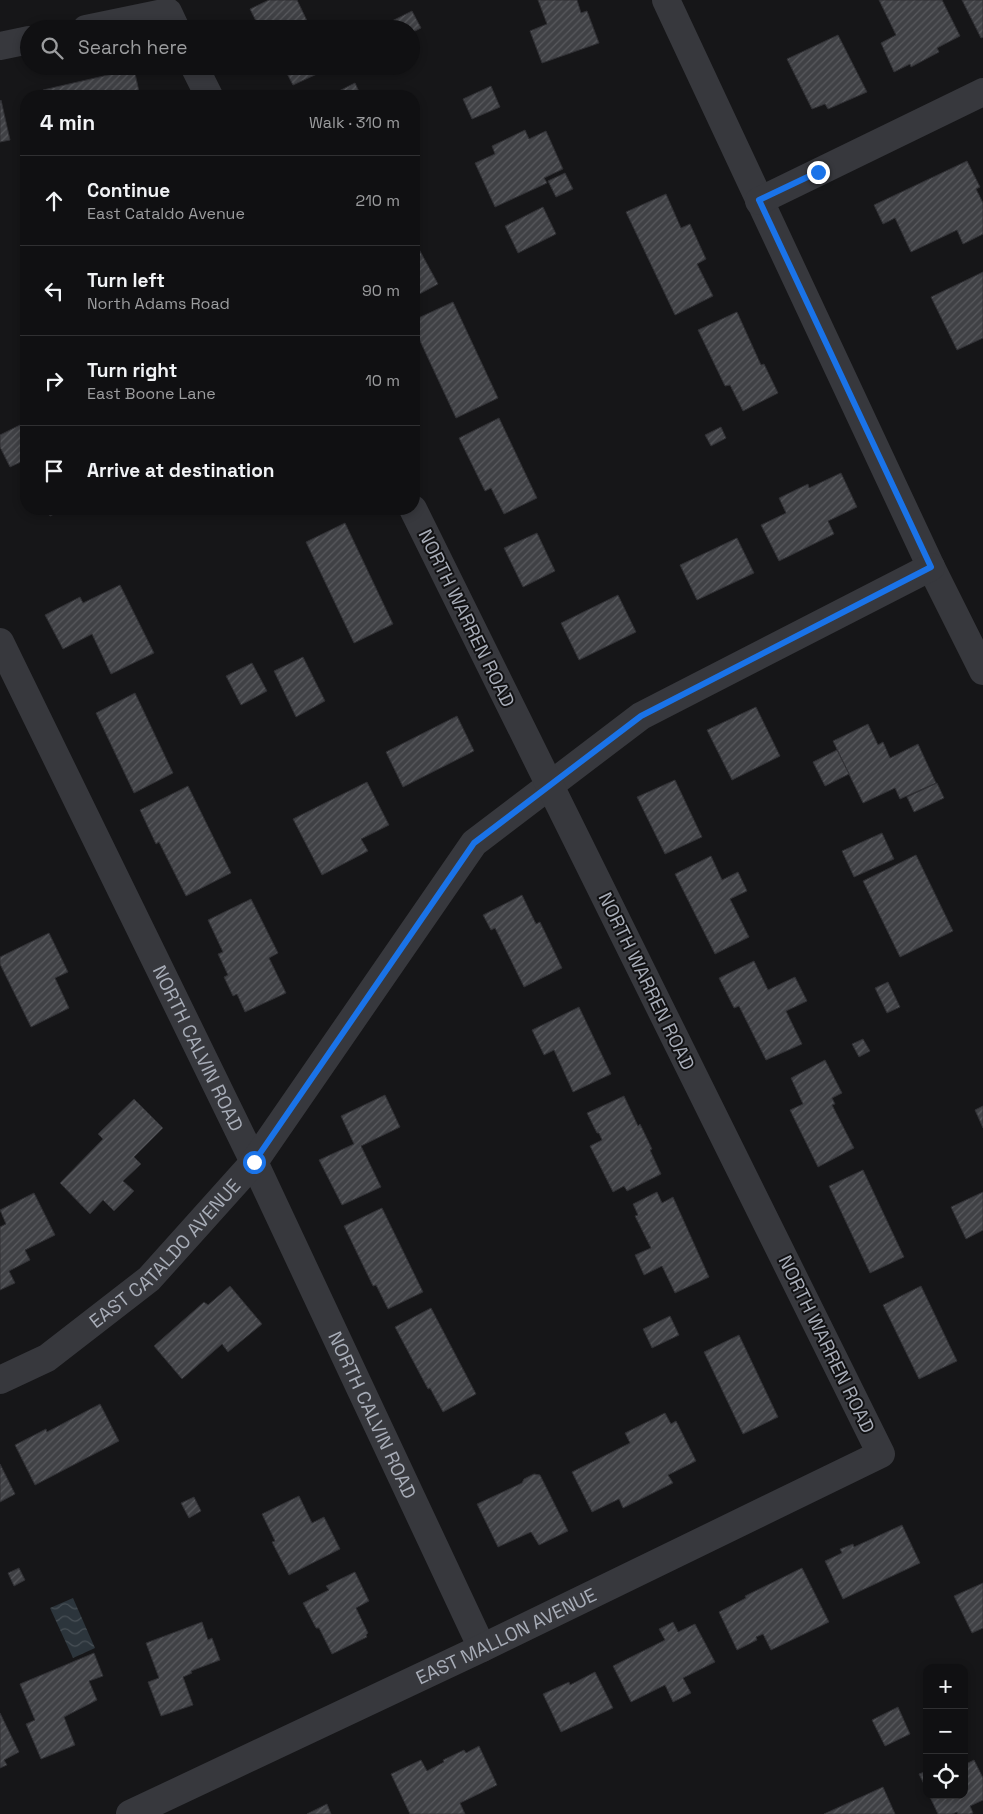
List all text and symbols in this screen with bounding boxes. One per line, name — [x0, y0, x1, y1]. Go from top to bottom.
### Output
search box — [20, 20, 420, 75]
icon: search — [38, 34, 66, 62]
text: Search here — [78, 35, 188, 60]
text: 4 min — [40, 109, 95, 136]
text: Walk · 310 m — [309, 112, 400, 133]
route end — [807, 161, 830, 184]
text: Continue — [87, 178, 170, 203]
icon: ahead — [40, 187, 68, 215]
text: 210 m — [356, 190, 400, 211]
text: East Cataldo Avenue — [87, 203, 245, 224]
text: Turn left — [87, 268, 165, 293]
icon: left — [40, 277, 68, 305]
text: 90 m — [362, 280, 400, 301]
text: North Adams Road — [87, 293, 230, 314]
text: Turn right — [87, 358, 177, 383]
icon: right — [40, 367, 68, 395]
text: 10 m — [365, 370, 400, 391]
text: East Boone Lane — [87, 383, 216, 404]
icon: arrive — [40, 457, 68, 485]
text: Arrive at destination — [87, 458, 275, 483]
street label: NORTH WARREN ROAD — [413, 525, 520, 711]
street label: NORTH WARREN ROAD — [593, 888, 700, 1074]
street label: NORTH CALVIN ROAD — [147, 961, 249, 1135]
route start — [243, 1151, 266, 1174]
street label: EAST CATALDO AVENUE — [84, 1174, 246, 1334]
street label: NORTH WARREN ROAD — [773, 1251, 880, 1437]
street label: NORTH CALVIN ROAD — [322, 1328, 422, 1503]
street label: EAST MALLON AVENUE — [412, 1582, 601, 1690]
map controls — [923, 1664, 968, 1799]
button: + — [923, 1664, 968, 1709]
button: − — [923, 1709, 968, 1754]
button: locate — [923, 1754, 968, 1799]

